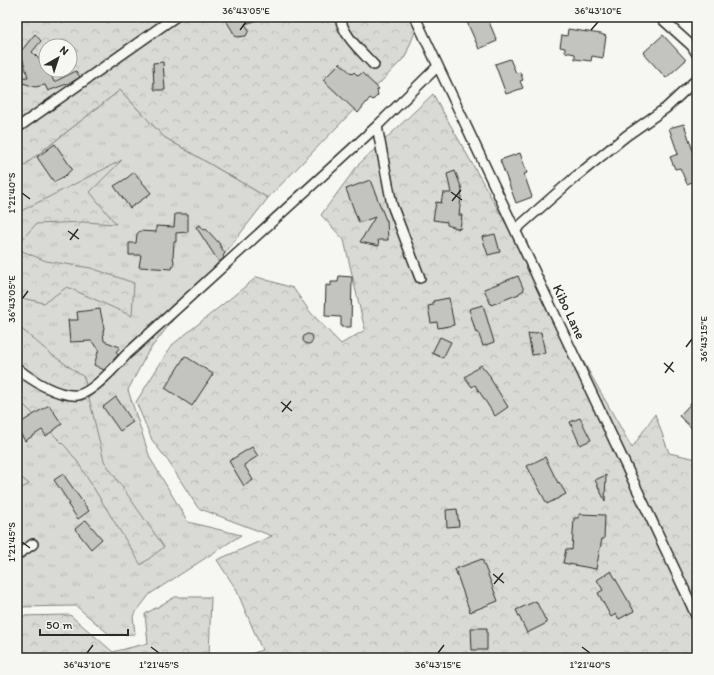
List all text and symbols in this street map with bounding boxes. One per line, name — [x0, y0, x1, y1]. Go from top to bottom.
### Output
text: 36°43'05"E — [222, 4, 270, 17]
text: 36°43'10"E — [575, 4, 622, 17]
north arrow — [38, 38, 78, 78]
text: N — [57, 43, 71, 58]
text: 1°21'40"S — [5, 172, 18, 213]
text: 36°43'05"E — [5, 275, 18, 323]
street label: Kibo Lane — [549, 282, 589, 342]
text: 36°43'15"E — [697, 315, 710, 362]
text: 1°21'45"S — [5, 522, 18, 562]
scale bar — [40, 611, 128, 637]
text: 50 m — [46, 618, 72, 632]
text: 36°43'10"E — [64, 658, 111, 671]
text: 1°21'45"S — [139, 658, 179, 671]
text: 36°43'15"E — [415, 658, 462, 671]
text: 1°21'40"S — [570, 658, 611, 671]

